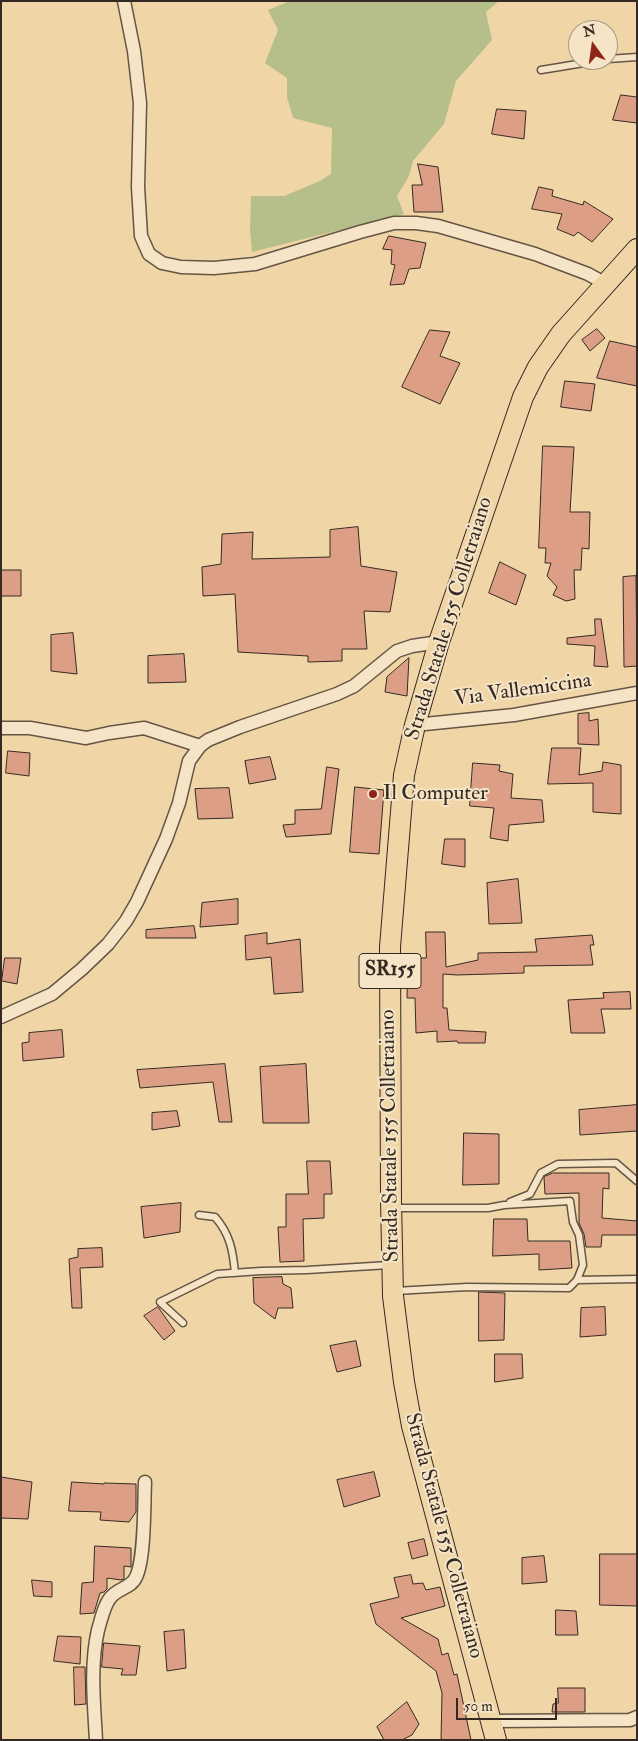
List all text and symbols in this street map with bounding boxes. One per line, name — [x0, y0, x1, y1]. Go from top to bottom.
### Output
north arrow — [568, 20, 618, 70]
text: N — [581, 21, 598, 41]
street label: Strada Statale 155 Colletraiano — [401, 494, 499, 744]
street label: Via Vallemiccina — [453, 669, 593, 713]
place label: Il Computer — [383, 781, 488, 807]
marker: Il Computer — [367, 788, 379, 800]
road number: SR155 — [359, 954, 421, 988]
street label: Strada Statale 155 Colletraiano — [376, 1009, 406, 1263]
street label: Strada Statale 155 Colletraiano — [398, 1411, 488, 1661]
scale bar — [458, 1688, 559, 1720]
text: 50 m — [464, 1697, 493, 1716]

